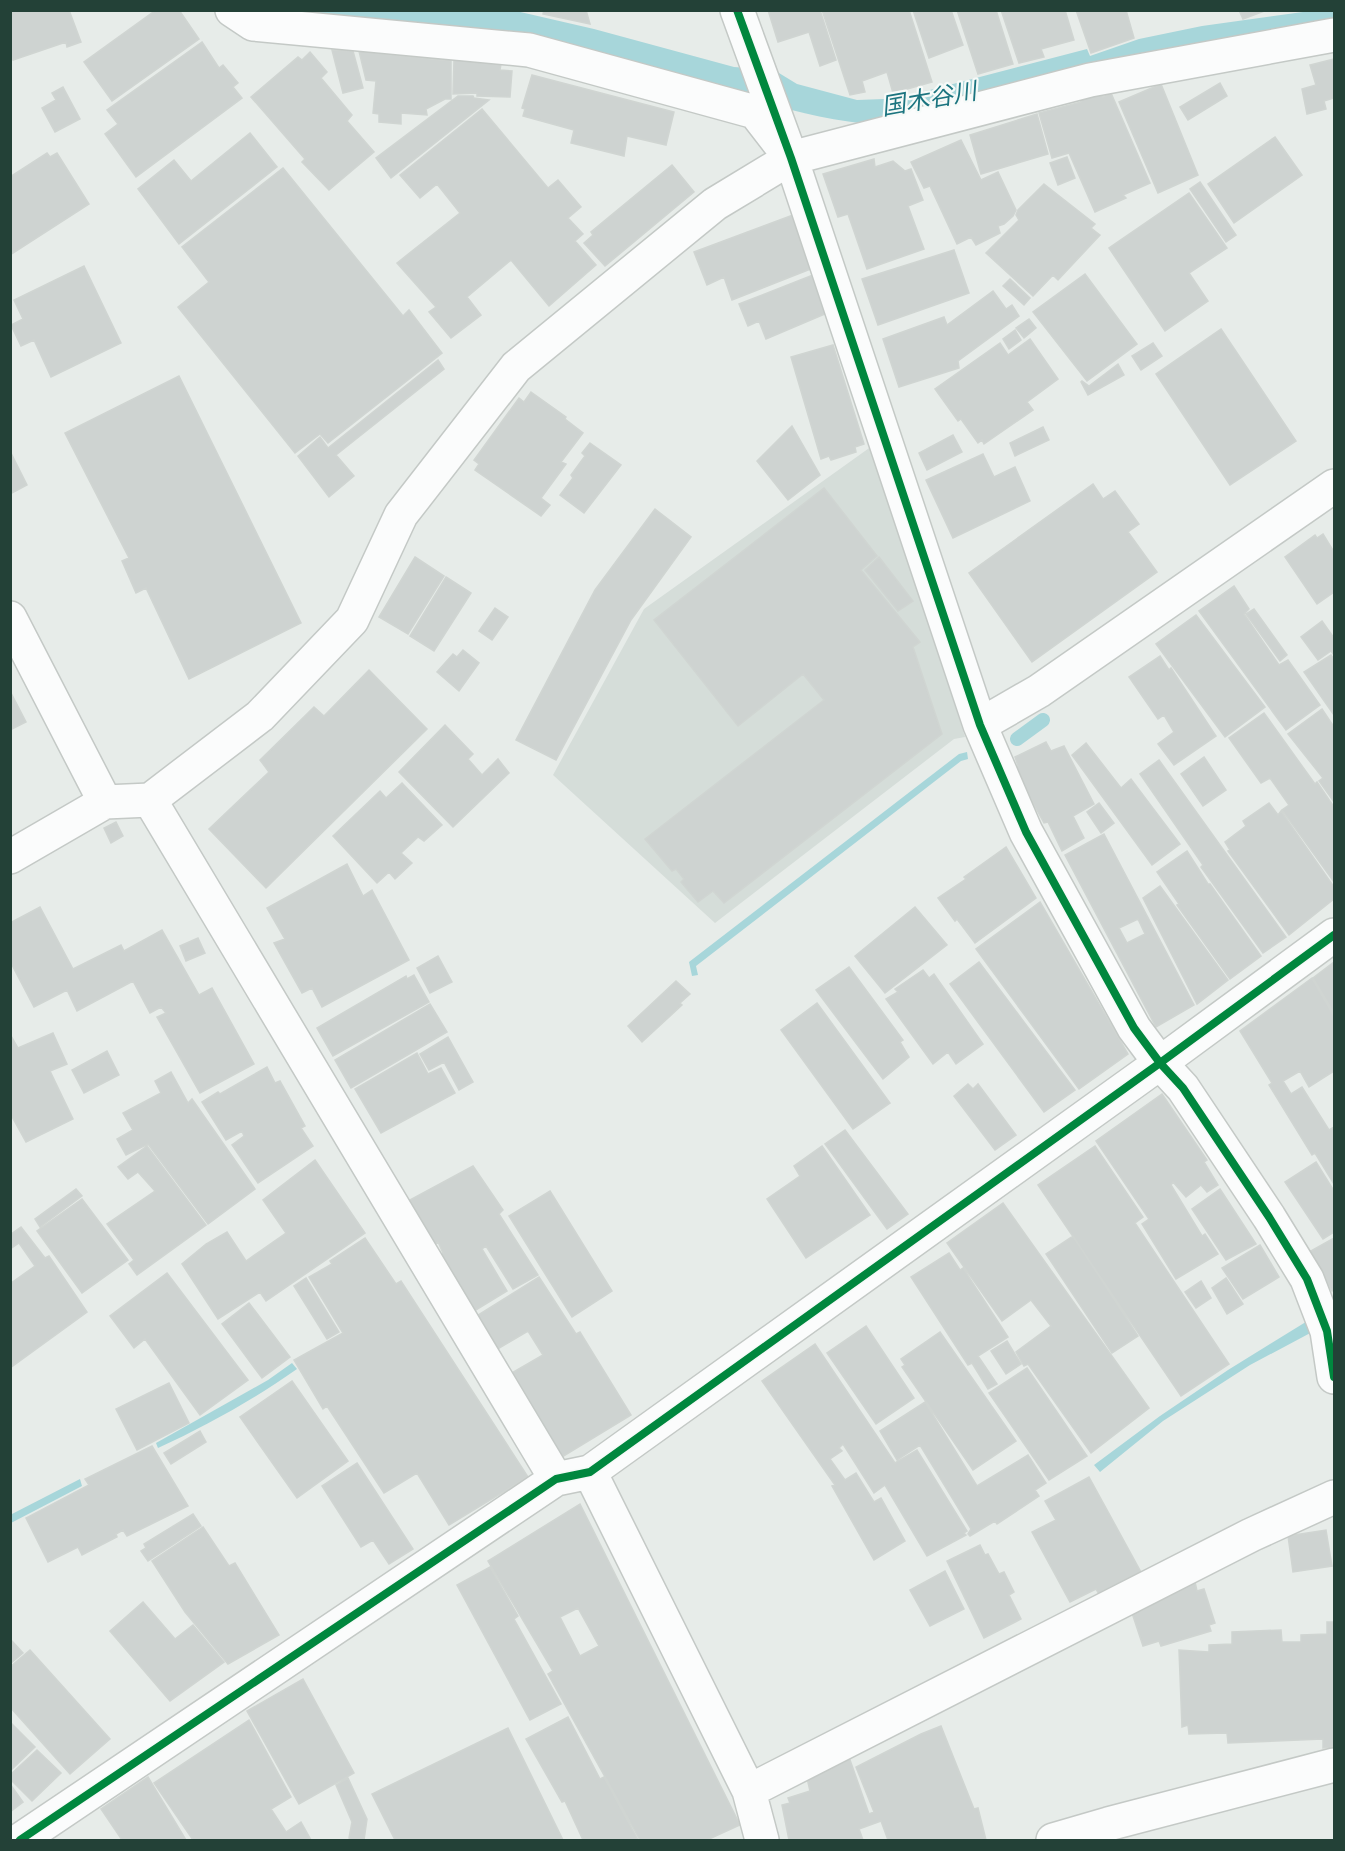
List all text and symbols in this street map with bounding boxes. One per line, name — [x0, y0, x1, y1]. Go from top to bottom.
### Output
water label: 国木谷川 — [879, 74, 982, 122]

